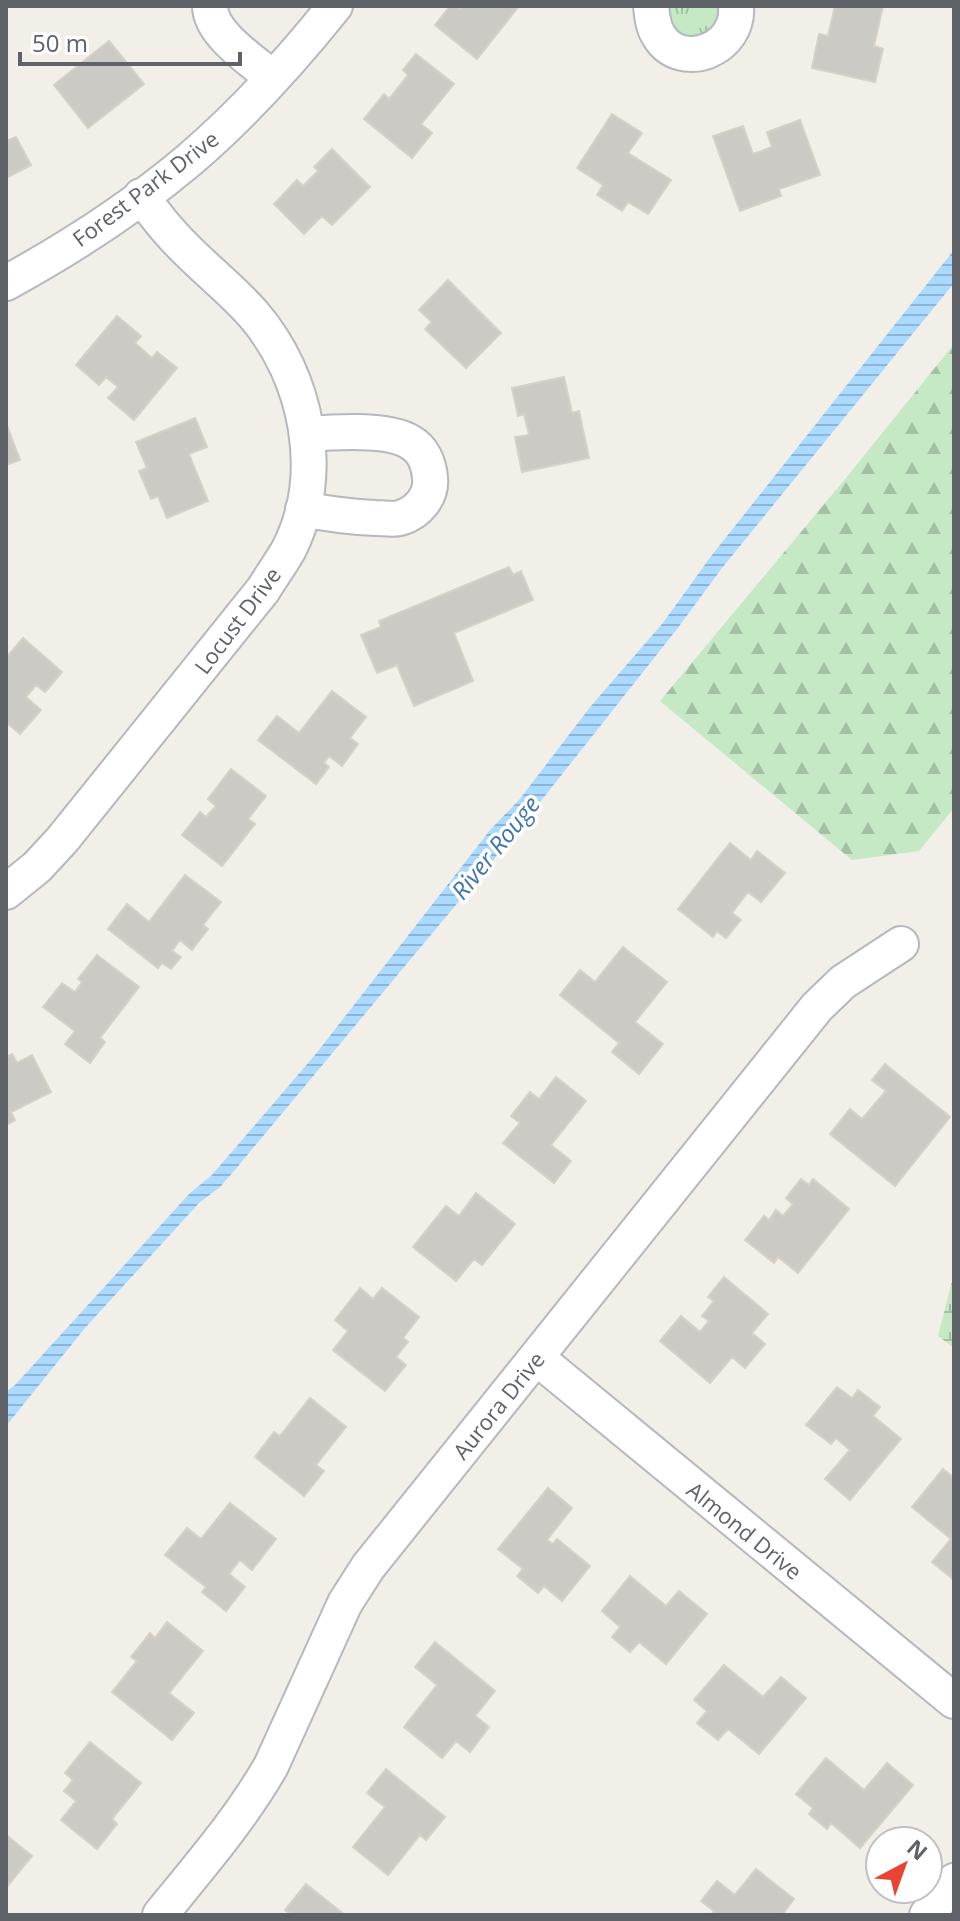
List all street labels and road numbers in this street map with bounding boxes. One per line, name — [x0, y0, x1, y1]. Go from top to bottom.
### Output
street label: Forest Park Drive — [66, 123, 224, 253]
street label: Locust Drive — [187, 560, 287, 680]
street label: Aurora Drive — [445, 1345, 551, 1465]
street label: Almond Drive — [681, 1474, 809, 1586]

